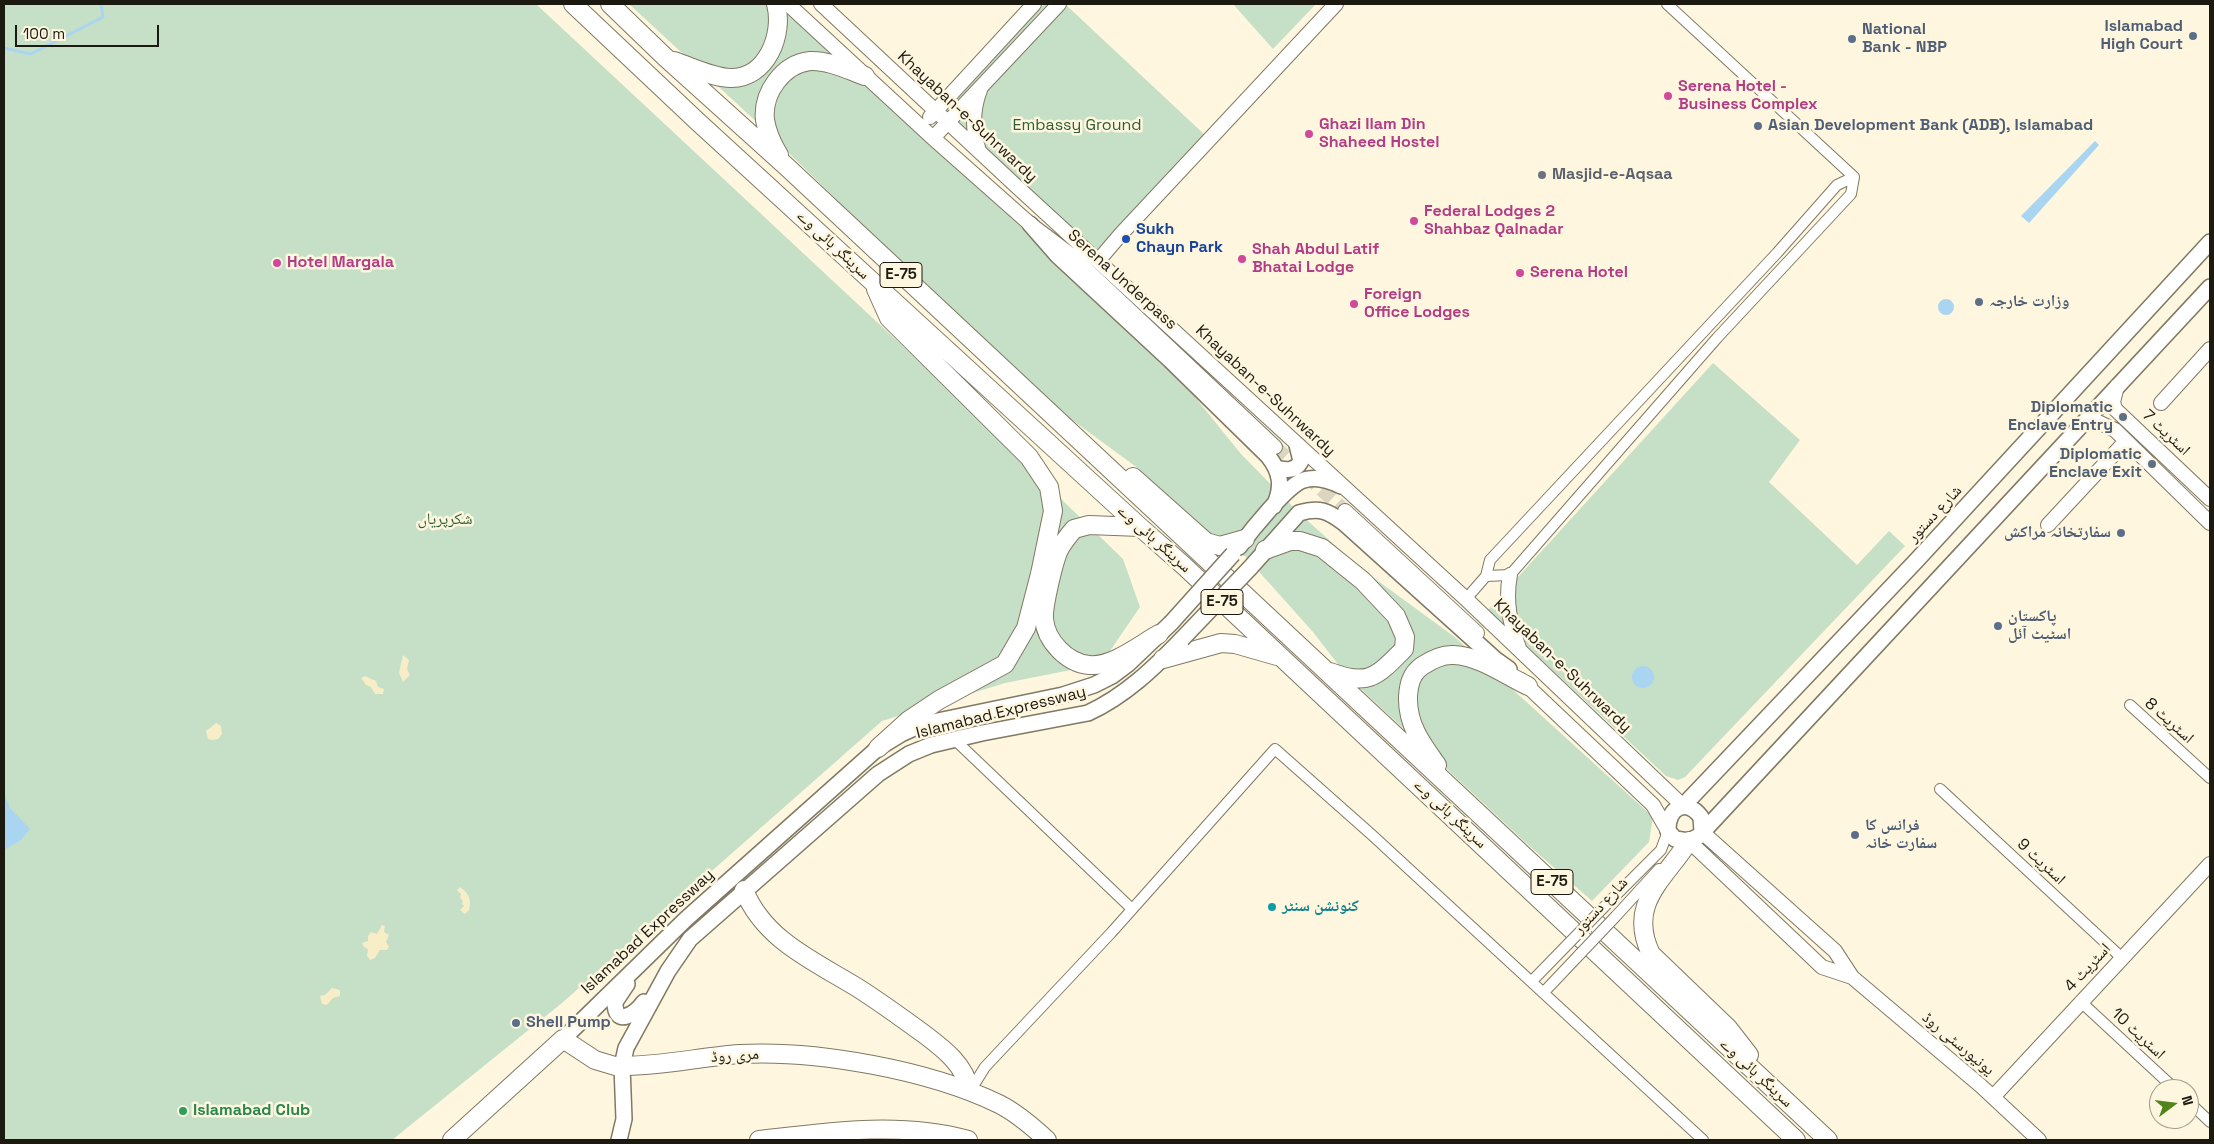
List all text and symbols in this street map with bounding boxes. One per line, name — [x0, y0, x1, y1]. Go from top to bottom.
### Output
scale bar — [18, 15, 161, 47]
place label: Islamabad High Court — [2101, 17, 2183, 55]
place label: National Bank - NBP — [1862, 20, 1947, 58]
text: 100 m — [23, 24, 65, 43]
marker: Islamabad High Court — [2187, 30, 2199, 42]
marker: National Bank - NBP — [1846, 33, 1858, 45]
street label: Khayaban-e-Suhrwardy — [893, 47, 1041, 187]
place label: Serena Hotel - Business Complex — [1678, 77, 1817, 115]
marker: Serena Hotel - Business Complex — [1662, 90, 1674, 102]
place label: Ghazi Ilam Din Shaheed Hostel — [1319, 115, 1439, 153]
park label: Embassy Ground — [1012, 116, 1142, 136]
place label: Asian Development Bank (ADB), Islamabad — [1768, 116, 2093, 136]
marker: Asian Development Bank (ADB), Islamabad — [1752, 120, 1764, 132]
marker: Ghazi Ilam Din Shaheed Hostel — [1303, 128, 1315, 140]
place label: Masjid-e-Aqsaa — [1552, 165, 1673, 185]
marker: Masjid-e-Aqsaa — [1536, 169, 1548, 181]
place label: Federal Lodges 2 Shahbaz Qalnadar — [1424, 202, 1564, 240]
street label: سرینگر ہائی وے — [792, 206, 874, 284]
marker: Federal Lodges 2 Shahbaz Qalnadar — [1408, 215, 1420, 227]
place label: Sukh Chayn Park — [1136, 220, 1223, 258]
street label: Serena Underpass — [1063, 226, 1181, 334]
marker: Sukh Chayn Park — [1120, 233, 1132, 245]
place label: Shah Abdul Latif Bhatai Lodge — [1252, 240, 1379, 278]
place label: Hotel Margala — [287, 253, 394, 273]
marker: Shah Abdul Latif Bhatai Lodge — [1236, 253, 1248, 265]
marker: Hotel Margala — [271, 257, 283, 269]
road number: E-75 — [880, 262, 922, 288]
place label: Serena Hotel — [1530, 263, 1628, 283]
marker: Serena Hotel — [1514, 267, 1526, 279]
place label: Foreign Office Lodges — [1364, 285, 1470, 323]
place label: وزارت خارجہ — [1989, 292, 2069, 312]
marker: وزارت خارجہ — [1973, 296, 1985, 308]
marker: Foreign Office Lodges — [1348, 298, 1360, 310]
street label: Khayaban-e-Suhrwardy — [1191, 321, 1339, 461]
place label: Diplomatic Enclave Entry — [2008, 398, 2113, 436]
street label: اسٹریٹ 7 — [2138, 406, 2194, 460]
marker: Diplomatic Enclave Entry — [2117, 411, 2129, 423]
place label: Diplomatic Enclave Exit — [2049, 445, 2142, 483]
marker: Diplomatic Enclave Exit — [2146, 458, 2158, 470]
street label: شارع دستور — [1904, 481, 1966, 547]
street label: سرینگر ہائی وے — [1113, 501, 1195, 577]
park label: شکرپریاں — [417, 510, 473, 530]
place label: سفارتخانہ مراکش — [2004, 523, 2111, 543]
marker: سفارتخانہ مراکش — [2115, 527, 2127, 539]
road number: E-75 — [1201, 590, 1243, 614]
street label: Khayaban-e-Suhrwardy — [1489, 595, 1635, 737]
place label: پاکستان اسٹیٹ آئل — [2008, 607, 2071, 645]
marker: پاکستان اسٹیٹ آئل — [1992, 620, 2004, 632]
street label: Islamabad Expressway — [914, 683, 1088, 743]
street label: اسٹریٹ 8 — [2141, 694, 2197, 748]
street label: سرینگر ہائی وے — [1409, 775, 1491, 853]
place label: فرانس کا سفارت خانہ — [1865, 816, 1937, 854]
marker: فرانس کا سفارت خانہ — [1849, 829, 1861, 841]
street label: اسٹریٹ 9 — [2013, 835, 2069, 889]
street label: Islamabad Expressway — [578, 866, 718, 998]
road number: E-75 — [1531, 870, 1573, 894]
street label: شارع دستور — [1570, 873, 1632, 939]
place label: کنونشن سنٹر — [1282, 897, 1359, 917]
marker: کنونشن سنٹر — [1266, 901, 1278, 913]
street label: اسٹریٹ 4 — [2061, 940, 2115, 996]
street label: اسٹریٹ 10 — [2107, 1004, 2169, 1064]
street label: یونیورسٹی روڈ — [1918, 1008, 1998, 1080]
place label: Shell Pump — [526, 1013, 611, 1033]
marker: Shell Pump — [510, 1017, 522, 1029]
street label: سرینگر ہائی وے — [1715, 1034, 1797, 1112]
street label: مری روڈ — [710, 1045, 760, 1067]
north arrow — [2149, 1079, 2199, 1129]
text: N — [2178, 1094, 2197, 1107]
place label: Islamabad Club — [193, 1101, 310, 1121]
marker: Islamabad Club — [177, 1105, 189, 1117]

